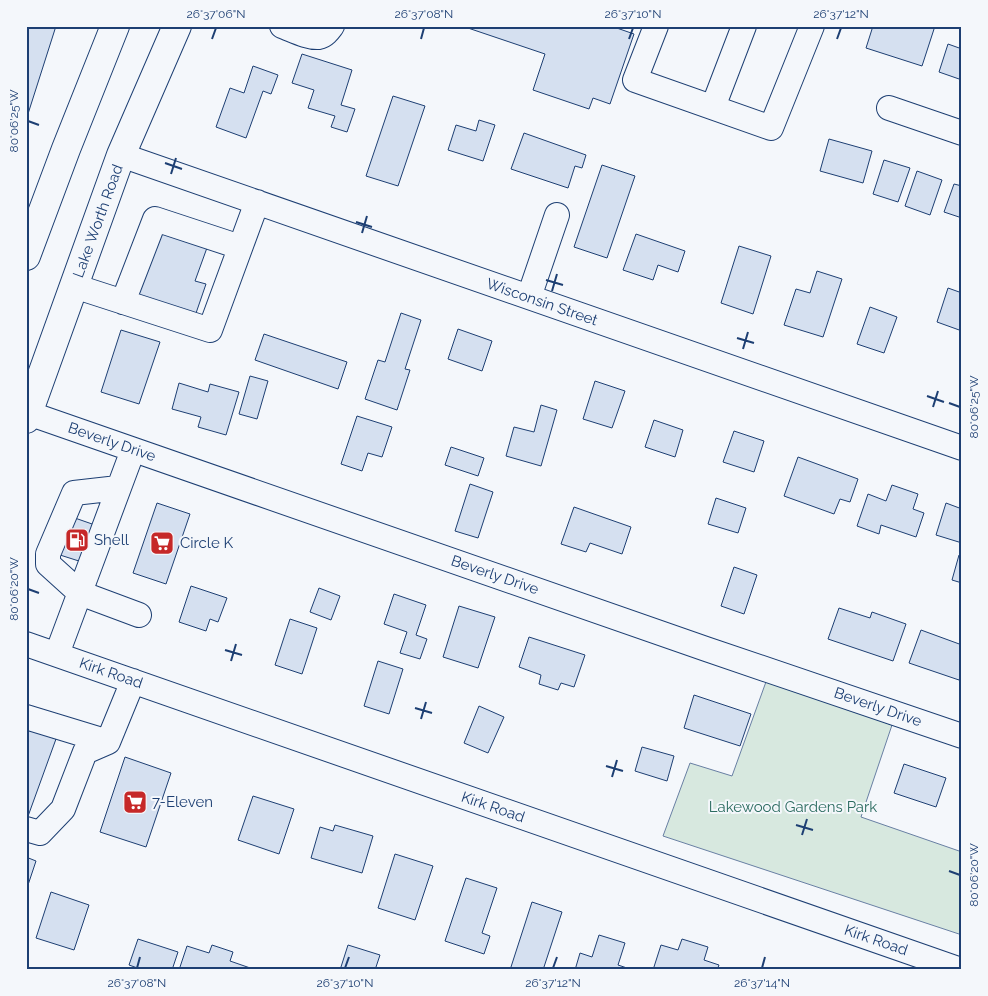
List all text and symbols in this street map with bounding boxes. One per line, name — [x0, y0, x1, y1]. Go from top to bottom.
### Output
text: 26°37'06"N — [187, 7, 245, 21]
text: 26°37'08"N — [395, 7, 453, 21]
text: 26°37'10"N — [605, 7, 661, 21]
text: 26°37'12"N — [813, 7, 869, 21]
text: 80°06'25"W — [7, 89, 21, 152]
street label: Lake Worth Road — [69, 162, 127, 280]
street label: Wisconsin Street — [484, 274, 600, 330]
text: 80°06'25"W — [967, 375, 981, 438]
street label: Beverly Drive — [66, 419, 158, 465]
fuel station icon: Shell — [64, 527, 90, 553]
supermarket icon: Circle K — [149, 530, 175, 556]
place label: Shell — [94, 531, 130, 549]
place label: Circle K — [180, 534, 234, 552]
street label: Beverly Drive — [449, 552, 541, 598]
text: 80°06'20"W — [7, 557, 21, 621]
street label: Kirk Road — [77, 654, 145, 692]
street label: Beverly Drive — [832, 684, 924, 730]
street label: Kirk Road — [459, 788, 527, 826]
supermarket icon: 7-Eleven — [122, 789, 148, 815]
place label: 7-Eleven — [152, 793, 213, 811]
park label: Lakewood Gardens Park — [709, 798, 877, 816]
text: 80°06'20"W — [967, 843, 981, 907]
street label: Kirk Road — [842, 921, 910, 959]
text: 26°37'08"N — [108, 976, 166, 990]
text: 26°37'10"N — [317, 976, 373, 990]
text: 26°37'12"N — [525, 976, 581, 990]
text: 26°37'14"N — [734, 976, 790, 990]

